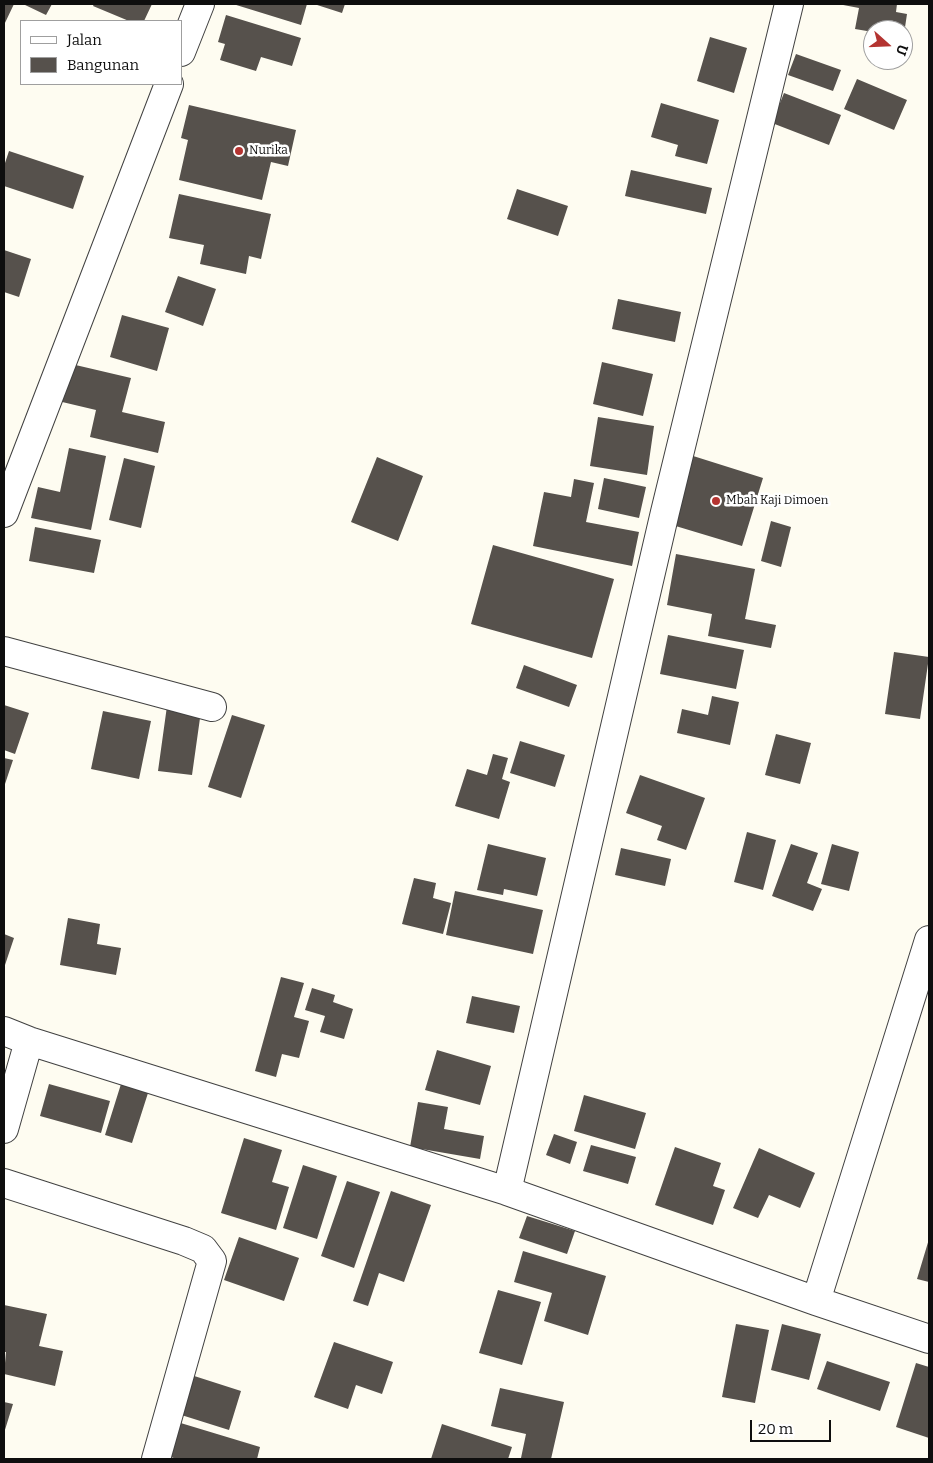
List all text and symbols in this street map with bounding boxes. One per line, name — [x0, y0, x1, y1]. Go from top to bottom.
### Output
legend — [20, 20, 182, 85]
north arrow — [863, 20, 913, 70]
text: Jalan — [67, 31, 102, 49]
text: U — [892, 42, 911, 58]
text: Bangunan — [67, 56, 139, 74]
place label: Nurika — [249, 144, 288, 158]
marker: Nurika — [233, 145, 245, 157]
place label: Mbah Kaji Dimoen — [726, 494, 828, 508]
marker: Mbah Kaji Dimoen — [710, 495, 722, 507]
scale bar — [753, 1410, 834, 1442]
text: 20 m — [758, 1420, 793, 1438]

